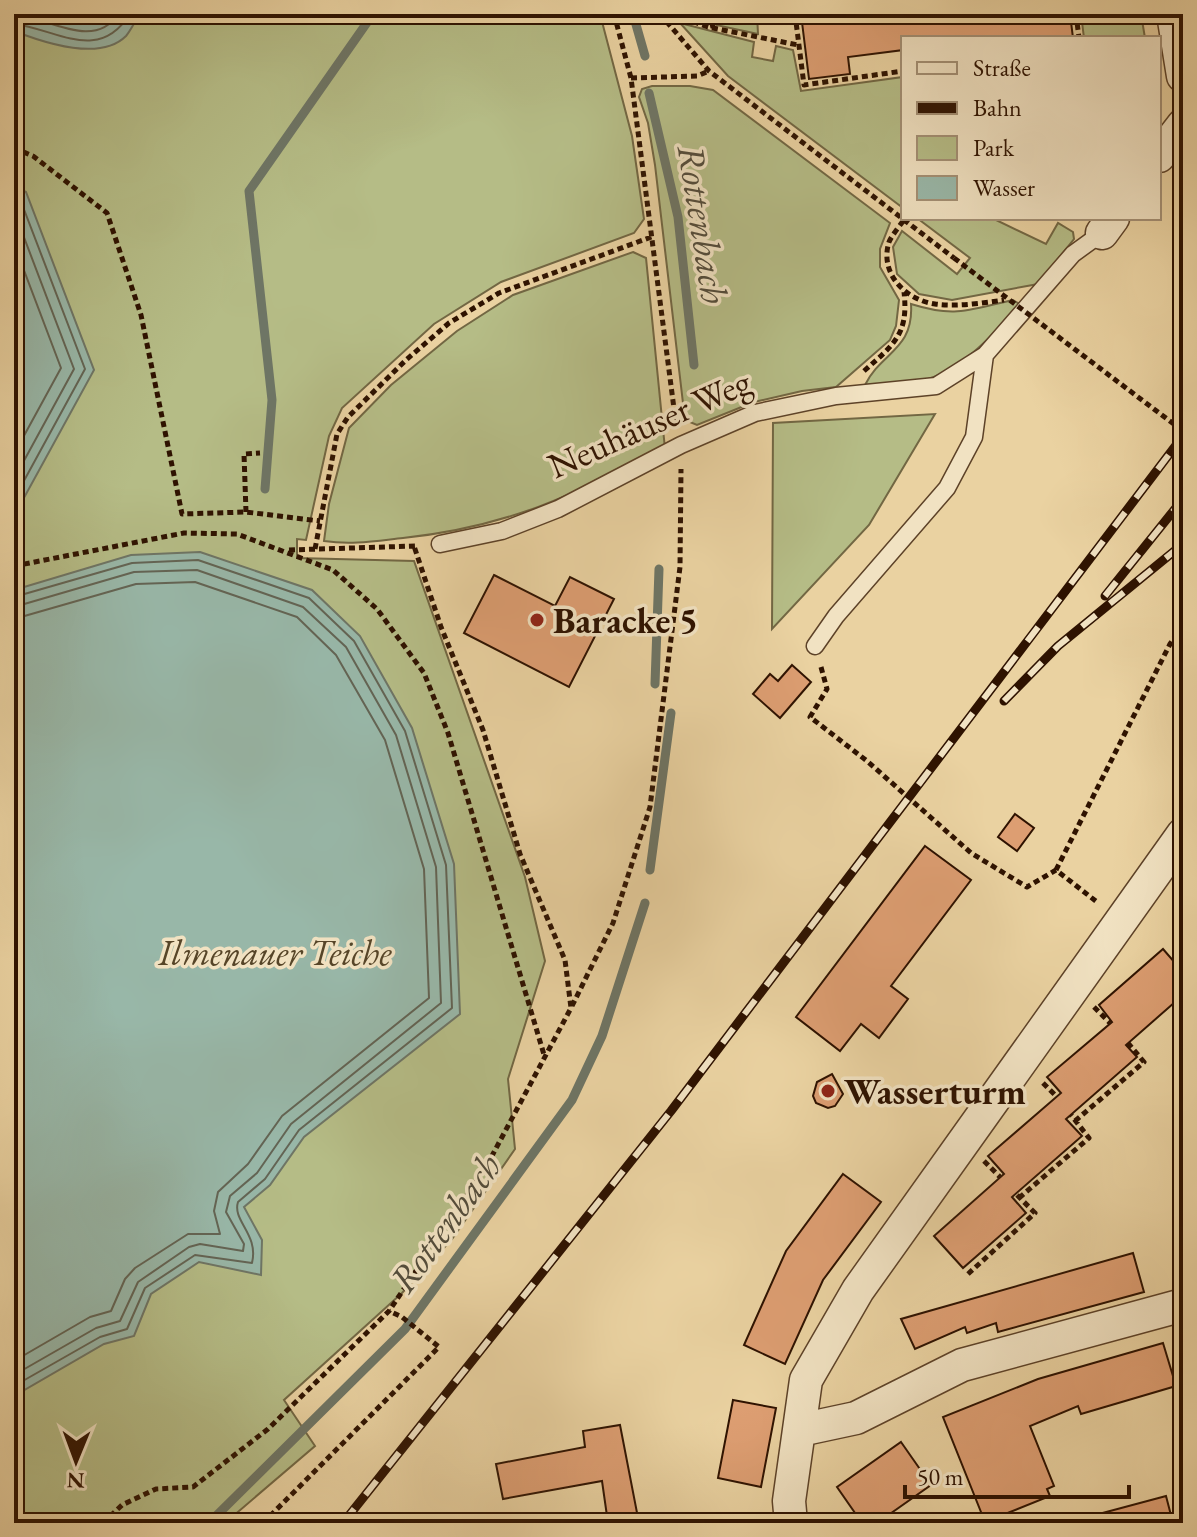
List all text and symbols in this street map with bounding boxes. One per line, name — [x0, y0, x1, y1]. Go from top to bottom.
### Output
legend — [901, 36, 1161, 220]
text: Straße — [973, 52, 1031, 83]
text: Bahn — [973, 92, 1022, 123]
text: Park — [973, 132, 1015, 163]
water label: Rottenbach — [667, 141, 740, 307]
text: Wasser — [973, 172, 1035, 203]
street label: Neuhäuser Weg — [540, 358, 758, 489]
place label: Baracke 5 — [553, 597, 698, 644]
marker: Baracke 5 — [528, 611, 546, 629]
park label: Ilmenauer Teiche — [157, 929, 392, 976]
place label: Wasserturm — [844, 1068, 1026, 1115]
marker: Wasserturm — [819, 1082, 837, 1100]
water label: Rottenbach — [378, 1143, 512, 1302]
north arrow — [36, 1421, 116, 1501]
scale bar — [905, 1449, 1129, 1499]
text: 50 m — [917, 1461, 964, 1492]
text: N — [66, 1466, 85, 1495]

